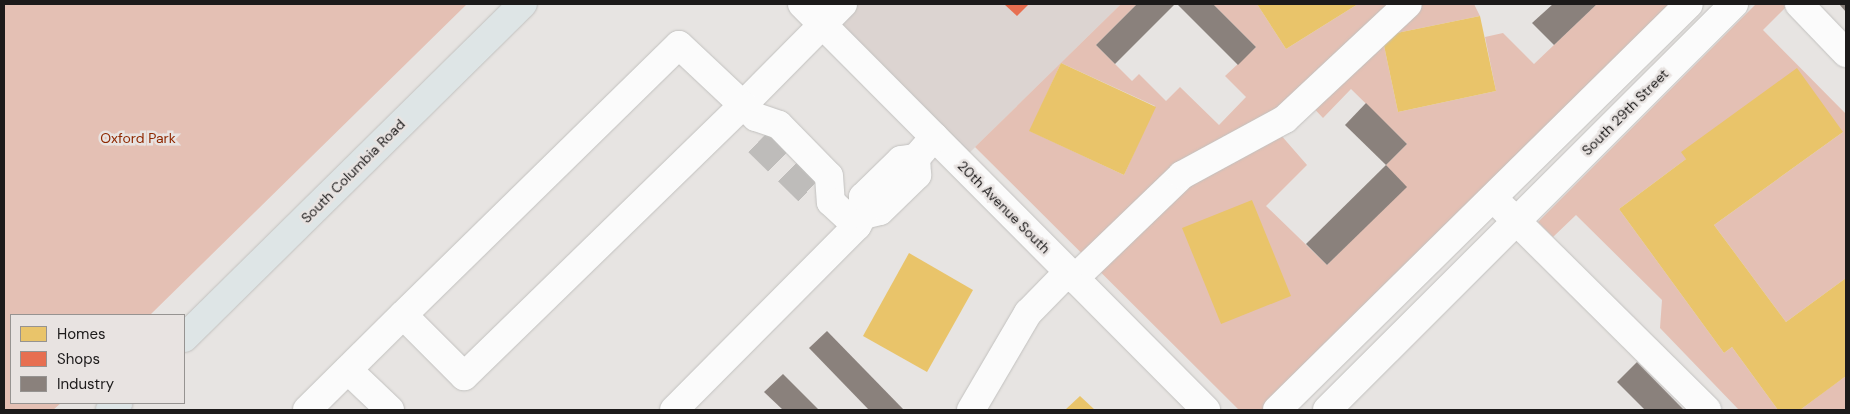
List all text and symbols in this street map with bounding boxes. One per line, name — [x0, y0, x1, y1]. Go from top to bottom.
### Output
street label: South 29th Street — [1578, 65, 1672, 159]
street label: South Columbia Road — [298, 116, 408, 226]
park label: Oxford Park — [100, 130, 176, 146]
street label: 20th Avenue South — [954, 157, 1054, 257]
legend — [10, 314, 185, 404]
text: Homes — [57, 324, 106, 344]
text: Shops — [57, 349, 100, 369]
text: Industry — [57, 374, 114, 394]

